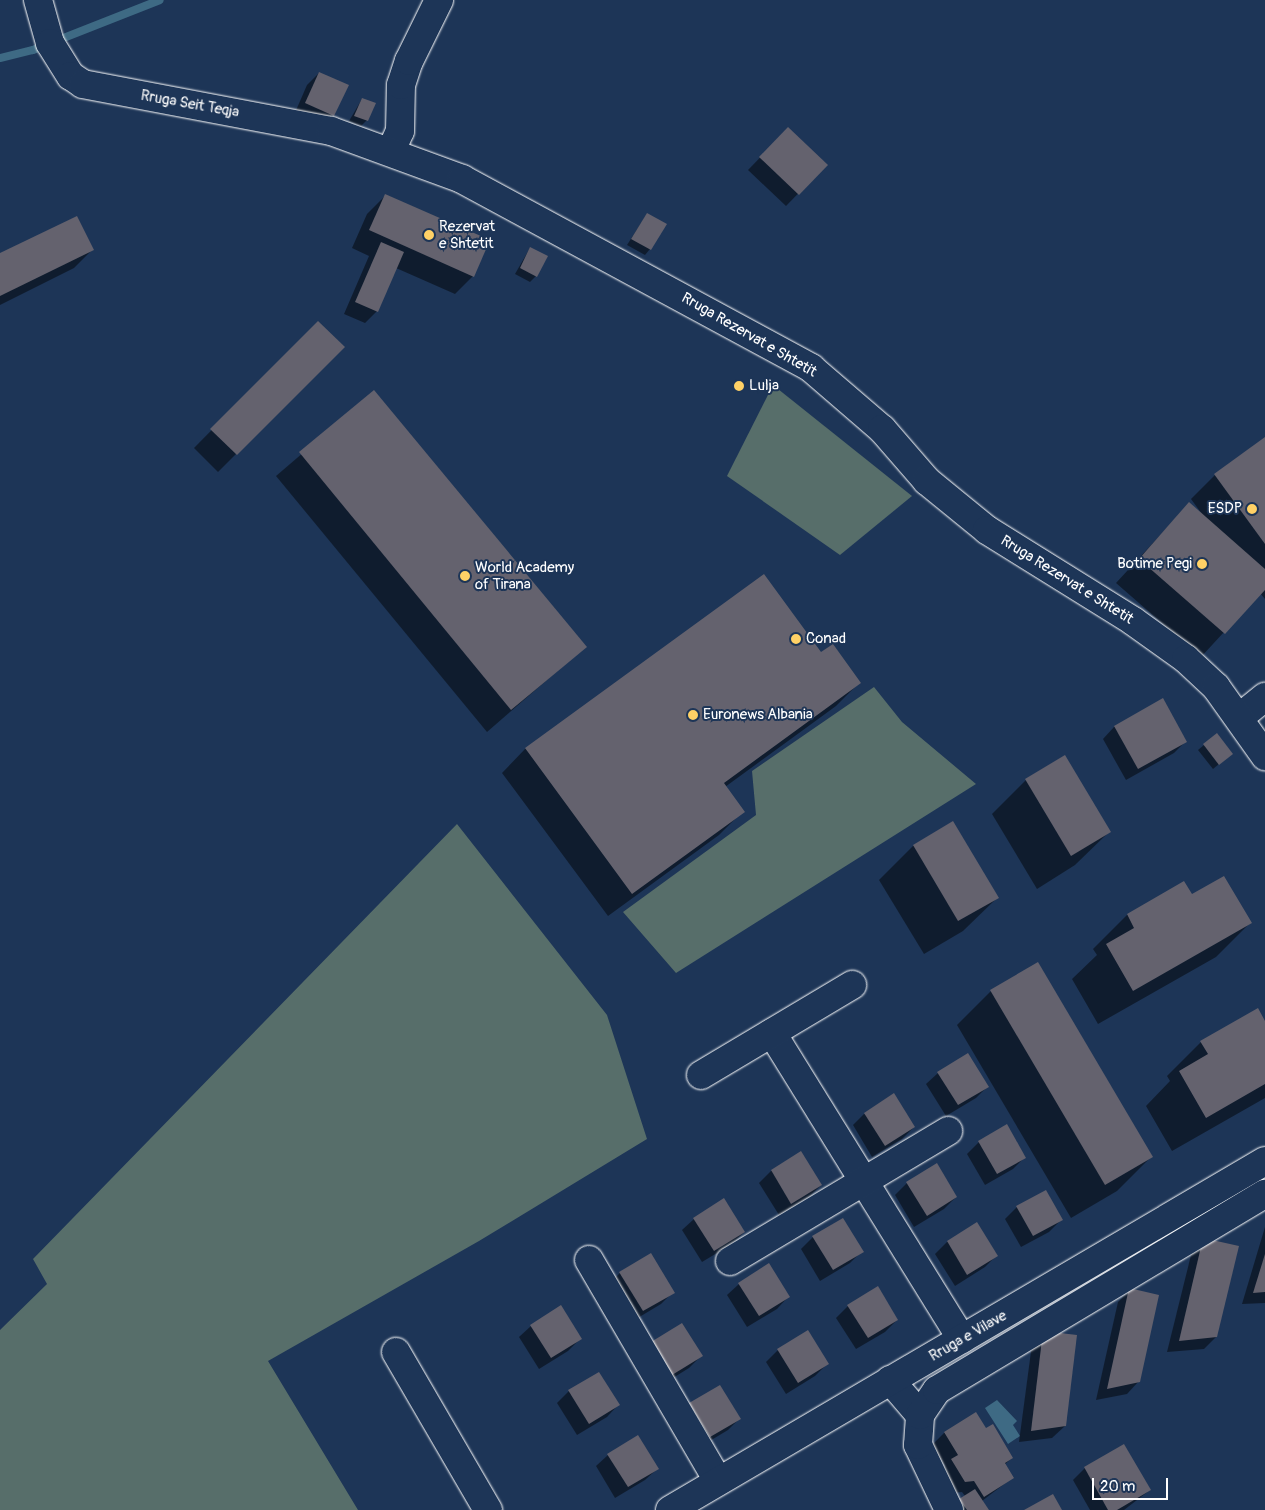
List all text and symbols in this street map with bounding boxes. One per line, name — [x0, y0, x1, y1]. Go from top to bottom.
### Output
street label: Rruga Seit Teqja — [139, 86, 241, 122]
place label: Rezervat e Shtetit — [439, 217, 495, 252]
marker: Rezervat e Shtetit — [423, 229, 435, 241]
street label: Rruga Rezervat e Shtetit — [678, 289, 820, 381]
place label: Lulja — [749, 377, 779, 395]
marker: Lulja — [733, 380, 745, 392]
place label: ESDP — [1208, 500, 1242, 518]
marker: ESDP — [1246, 503, 1258, 515]
street label: Rruga Rezervat e Shtetit — [997, 532, 1137, 628]
place label: Botime Pegi — [1117, 555, 1192, 573]
place label: World Academy of Tirana — [475, 558, 574, 593]
marker: Botime Pegi — [1196, 558, 1208, 570]
marker: World Academy of Tirana — [459, 570, 471, 582]
place label: Conad — [806, 630, 846, 648]
marker: Conad — [790, 633, 802, 645]
place label: Euronews Albania — [703, 706, 813, 724]
marker: Euronews Albania — [687, 709, 699, 721]
street label: Rruga e Vilave — [926, 1307, 1010, 1365]
scale bar — [1095, 1468, 1171, 1500]
text: 20 m — [1100, 1477, 1135, 1496]

